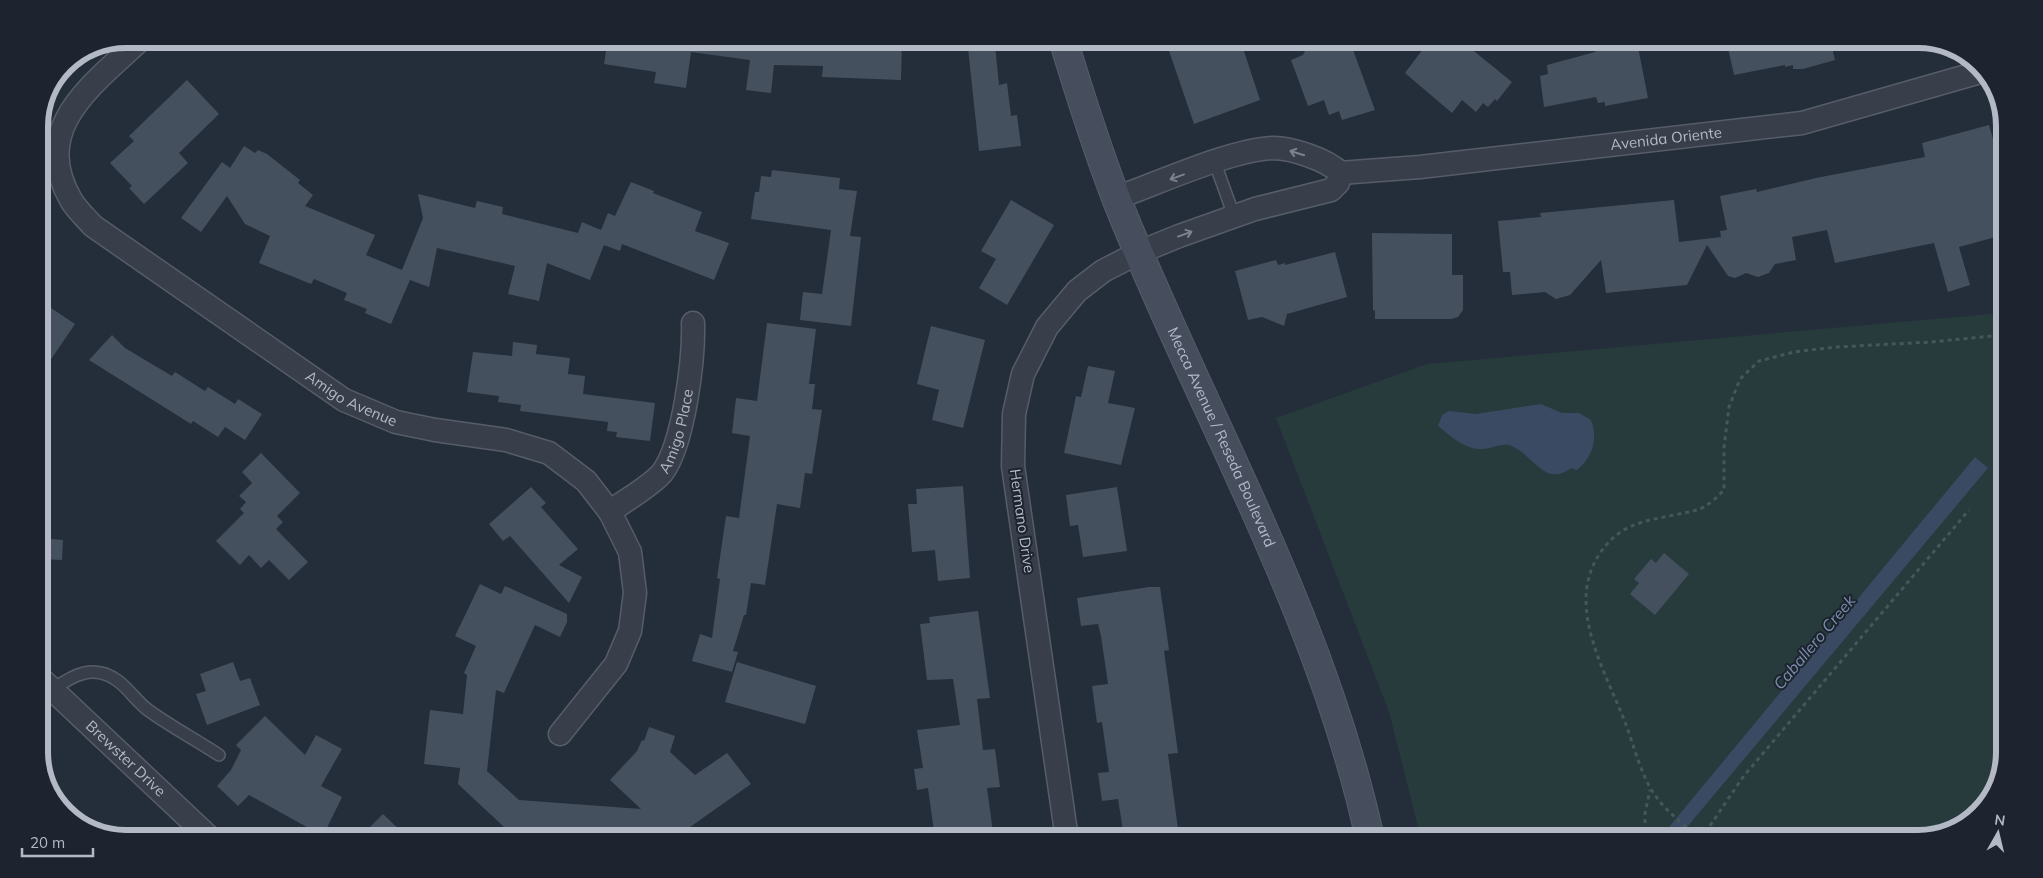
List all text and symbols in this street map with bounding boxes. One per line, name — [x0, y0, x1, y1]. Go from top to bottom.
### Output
street label: Avenida Oriente — [1609, 122, 1723, 154]
one-way arrow — [1289, 148, 1305, 158]
one-way arrow — [1170, 173, 1185, 182]
one-way arrow — [1177, 229, 1192, 238]
street label: Mecca Avenue / Reseda Boulevard — [1164, 324, 1280, 550]
street label: Amigo Avenue — [302, 366, 400, 430]
street label: Amigo Place — [654, 388, 697, 477]
street label: Hermano Drive — [1006, 468, 1039, 574]
water label: Caballero Creek — [1769, 590, 1860, 693]
street label: Brewster Drive — [82, 716, 170, 800]
north arrow — [1973, 808, 2023, 858]
text: N — [1993, 810, 2006, 830]
scale bar — [22, 826, 94, 858]
text: 20 m — [30, 833, 65, 852]

